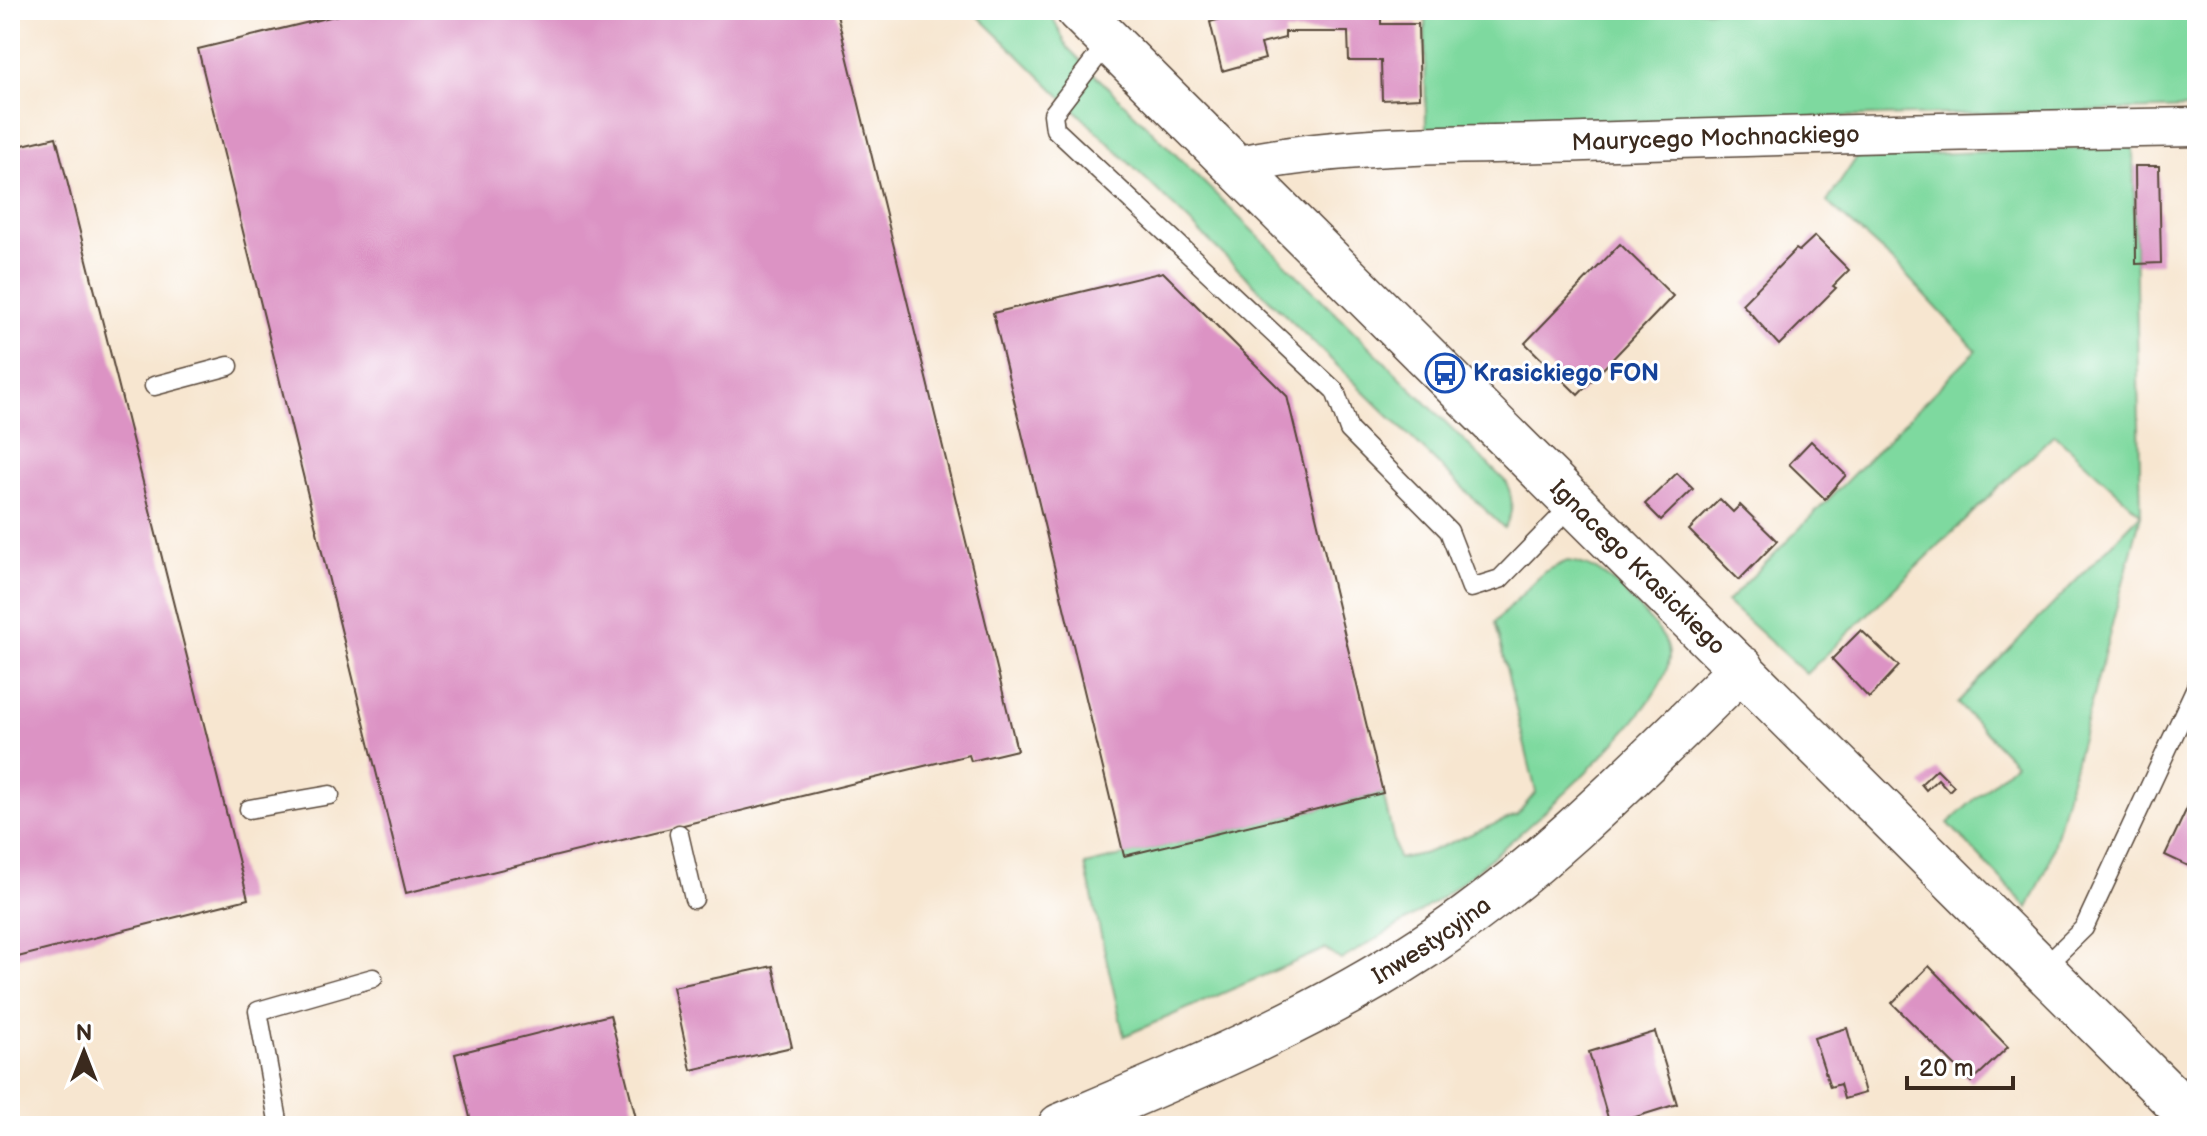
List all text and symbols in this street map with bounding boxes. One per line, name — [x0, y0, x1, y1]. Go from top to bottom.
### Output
street label: Maurycego Mochnackiego — [1571, 120, 1860, 157]
bus stop icon: Krasickiego FON — [1424, 352, 1466, 394]
place label: Krasickiego FON — [1473, 359, 1659, 388]
street label: Ignacego Krasickiego — [1544, 474, 1732, 661]
street label: Inwestycyjna — [1367, 891, 1497, 991]
north arrow — [44, 1012, 124, 1092]
text: N — [76, 1020, 92, 1047]
scale bar — [1907, 1040, 2013, 1090]
text: 20 m — [1919, 1054, 1974, 1083]

